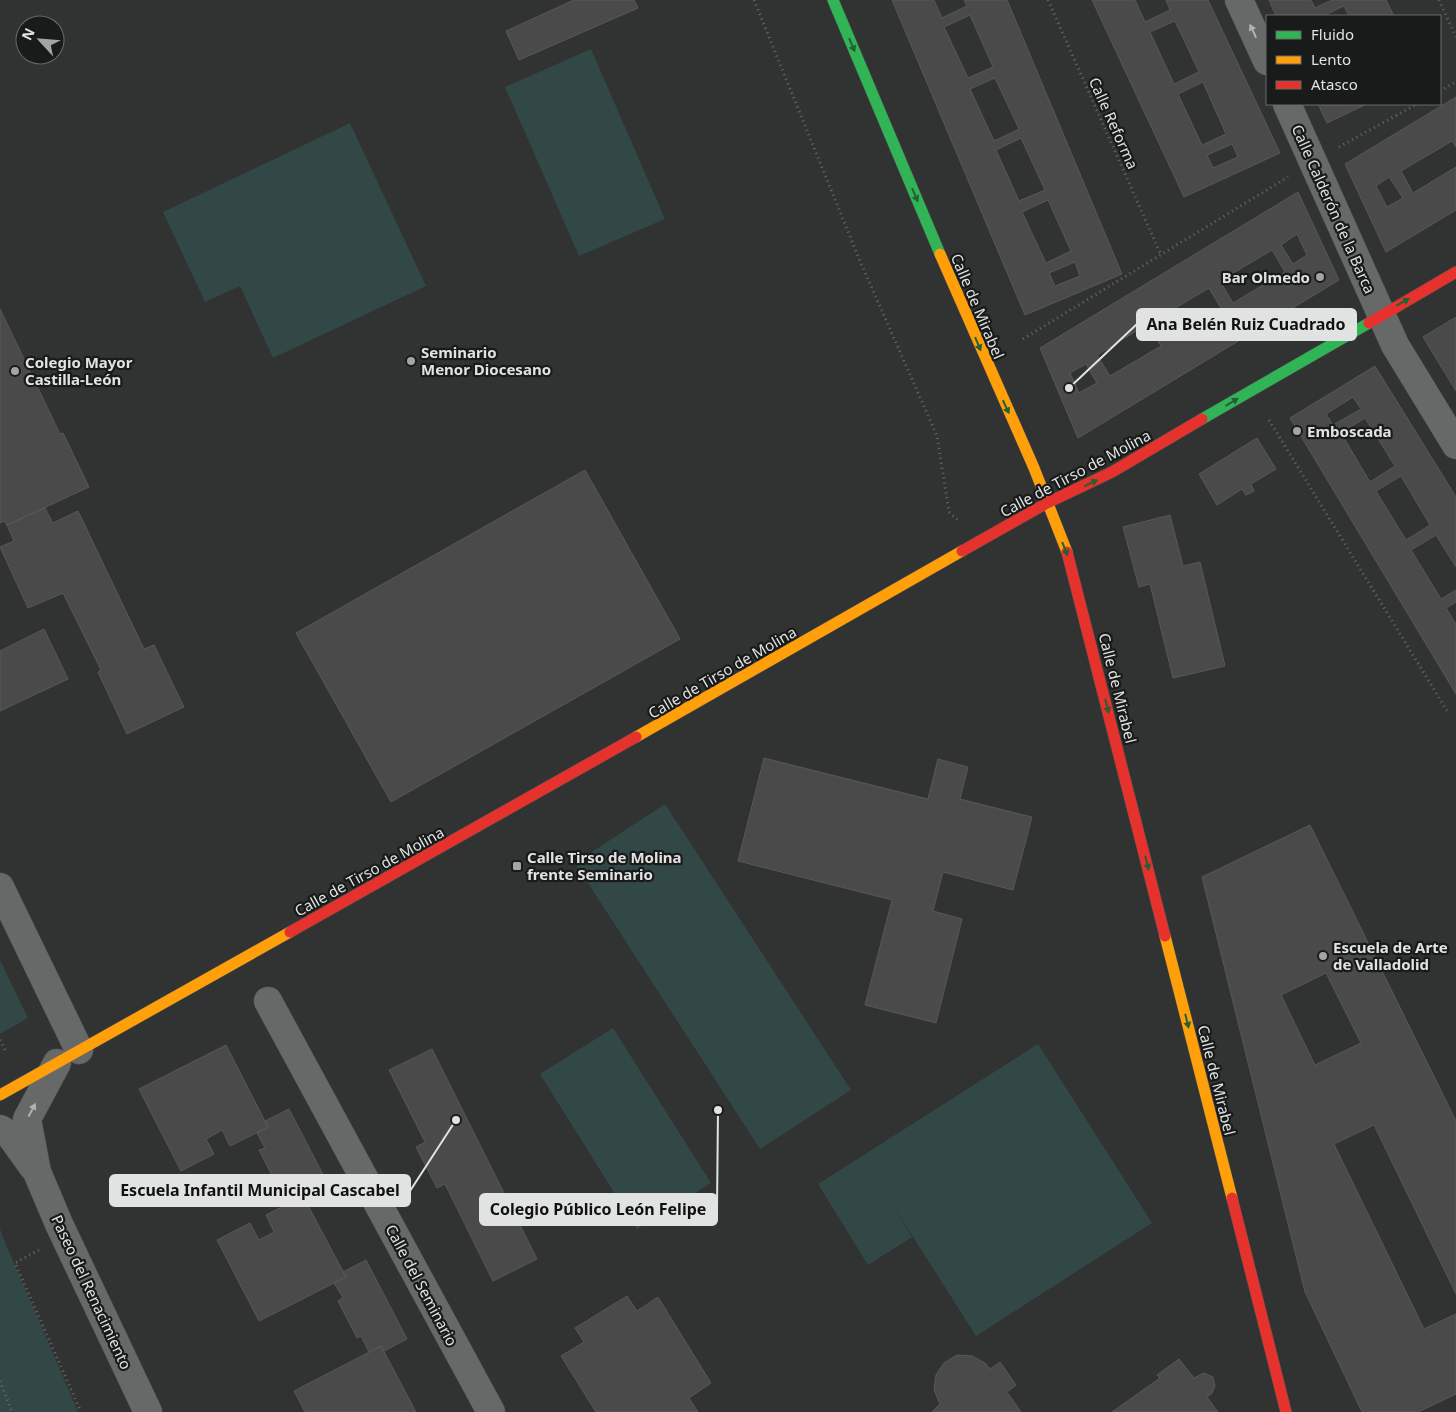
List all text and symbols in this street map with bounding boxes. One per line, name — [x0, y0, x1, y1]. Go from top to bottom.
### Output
north arrow — [15, 15, 65, 65]
legend — [1266, 15, 1441, 105]
one-way arrow — [1249, 24, 1257, 38]
text: Fluido — [1311, 24, 1354, 44]
text: N — [17, 25, 39, 43]
one-way arrow — [848, 38, 856, 52]
text: Lento — [1311, 49, 1351, 69]
street label: Calle Reforma — [1085, 74, 1143, 172]
text: Atasco — [1311, 74, 1358, 94]
street label: Calle Calderón de la Barca — [1288, 121, 1380, 297]
one-way arrow — [911, 188, 919, 202]
street label: Calle de Mirabel — [947, 250, 1009, 362]
place label: Bar Olmedo — [1222, 267, 1310, 287]
marker: Bar Olmedo — [1314, 271, 1326, 283]
one-way arrow — [1395, 298, 1410, 306]
callout: Ana Belén Ruiz Cuadrado — [1137, 309, 1356, 340]
text: Ana Belén Ruiz Cuadrado — [1147, 313, 1345, 335]
one-way arrow — [975, 337, 982, 352]
place label: Seminario Menor Diocesano — [421, 342, 551, 379]
place label: Colegio Mayor Castilla-León — [25, 352, 133, 389]
marker: Seminario Menor Diocesano — [405, 355, 417, 367]
marker: Colegio Mayor Castilla-León — [9, 365, 21, 377]
one-way arrow — [1226, 397, 1239, 406]
one-way arrow — [1002, 400, 1010, 414]
place label: Emboscada — [1307, 421, 1392, 441]
street label: Calle de Tirso de Molina — [996, 425, 1154, 521]
marker: Emboscada — [1291, 425, 1303, 437]
one-way arrow — [1084, 479, 1099, 487]
one-way arrow — [1062, 541, 1070, 556]
street label: Calle de Tirso de Molina — [644, 621, 800, 723]
street label: Calle de Mirabel — [1095, 631, 1141, 745]
one-way arrow — [1103, 698, 1111, 713]
street label: Calle de Tirso de Molina — [291, 822, 447, 920]
place label: Calle Tirso de Molina frente Seminario — [527, 847, 682, 884]
one-way arrow — [1143, 856, 1151, 871]
marker: Calle Tirso de Molina frente Seminario — [511, 860, 523, 872]
place label: Escuela de Arte de Valladolid — [1333, 937, 1448, 974]
marker: Escuela de Arte de Valladolid — [1317, 950, 1329, 962]
one-way arrow — [1183, 1013, 1191, 1028]
street label: Calle de Mirabel — [1194, 1023, 1240, 1137]
one-way arrow — [28, 1103, 36, 1117]
callout: Escuela Infantil Municipal Cascabel — [110, 1175, 410, 1206]
text: Escuela Infantil Municipal Cascabel — [120, 1179, 400, 1201]
callout: Colegio Público León Felipe — [480, 1194, 717, 1225]
text: Colegio Público León Felipe — [490, 1198, 706, 1220]
street label: Paseo del Renacimiento — [47, 1212, 137, 1372]
street label: Calle del Seminario — [382, 1221, 462, 1349]

